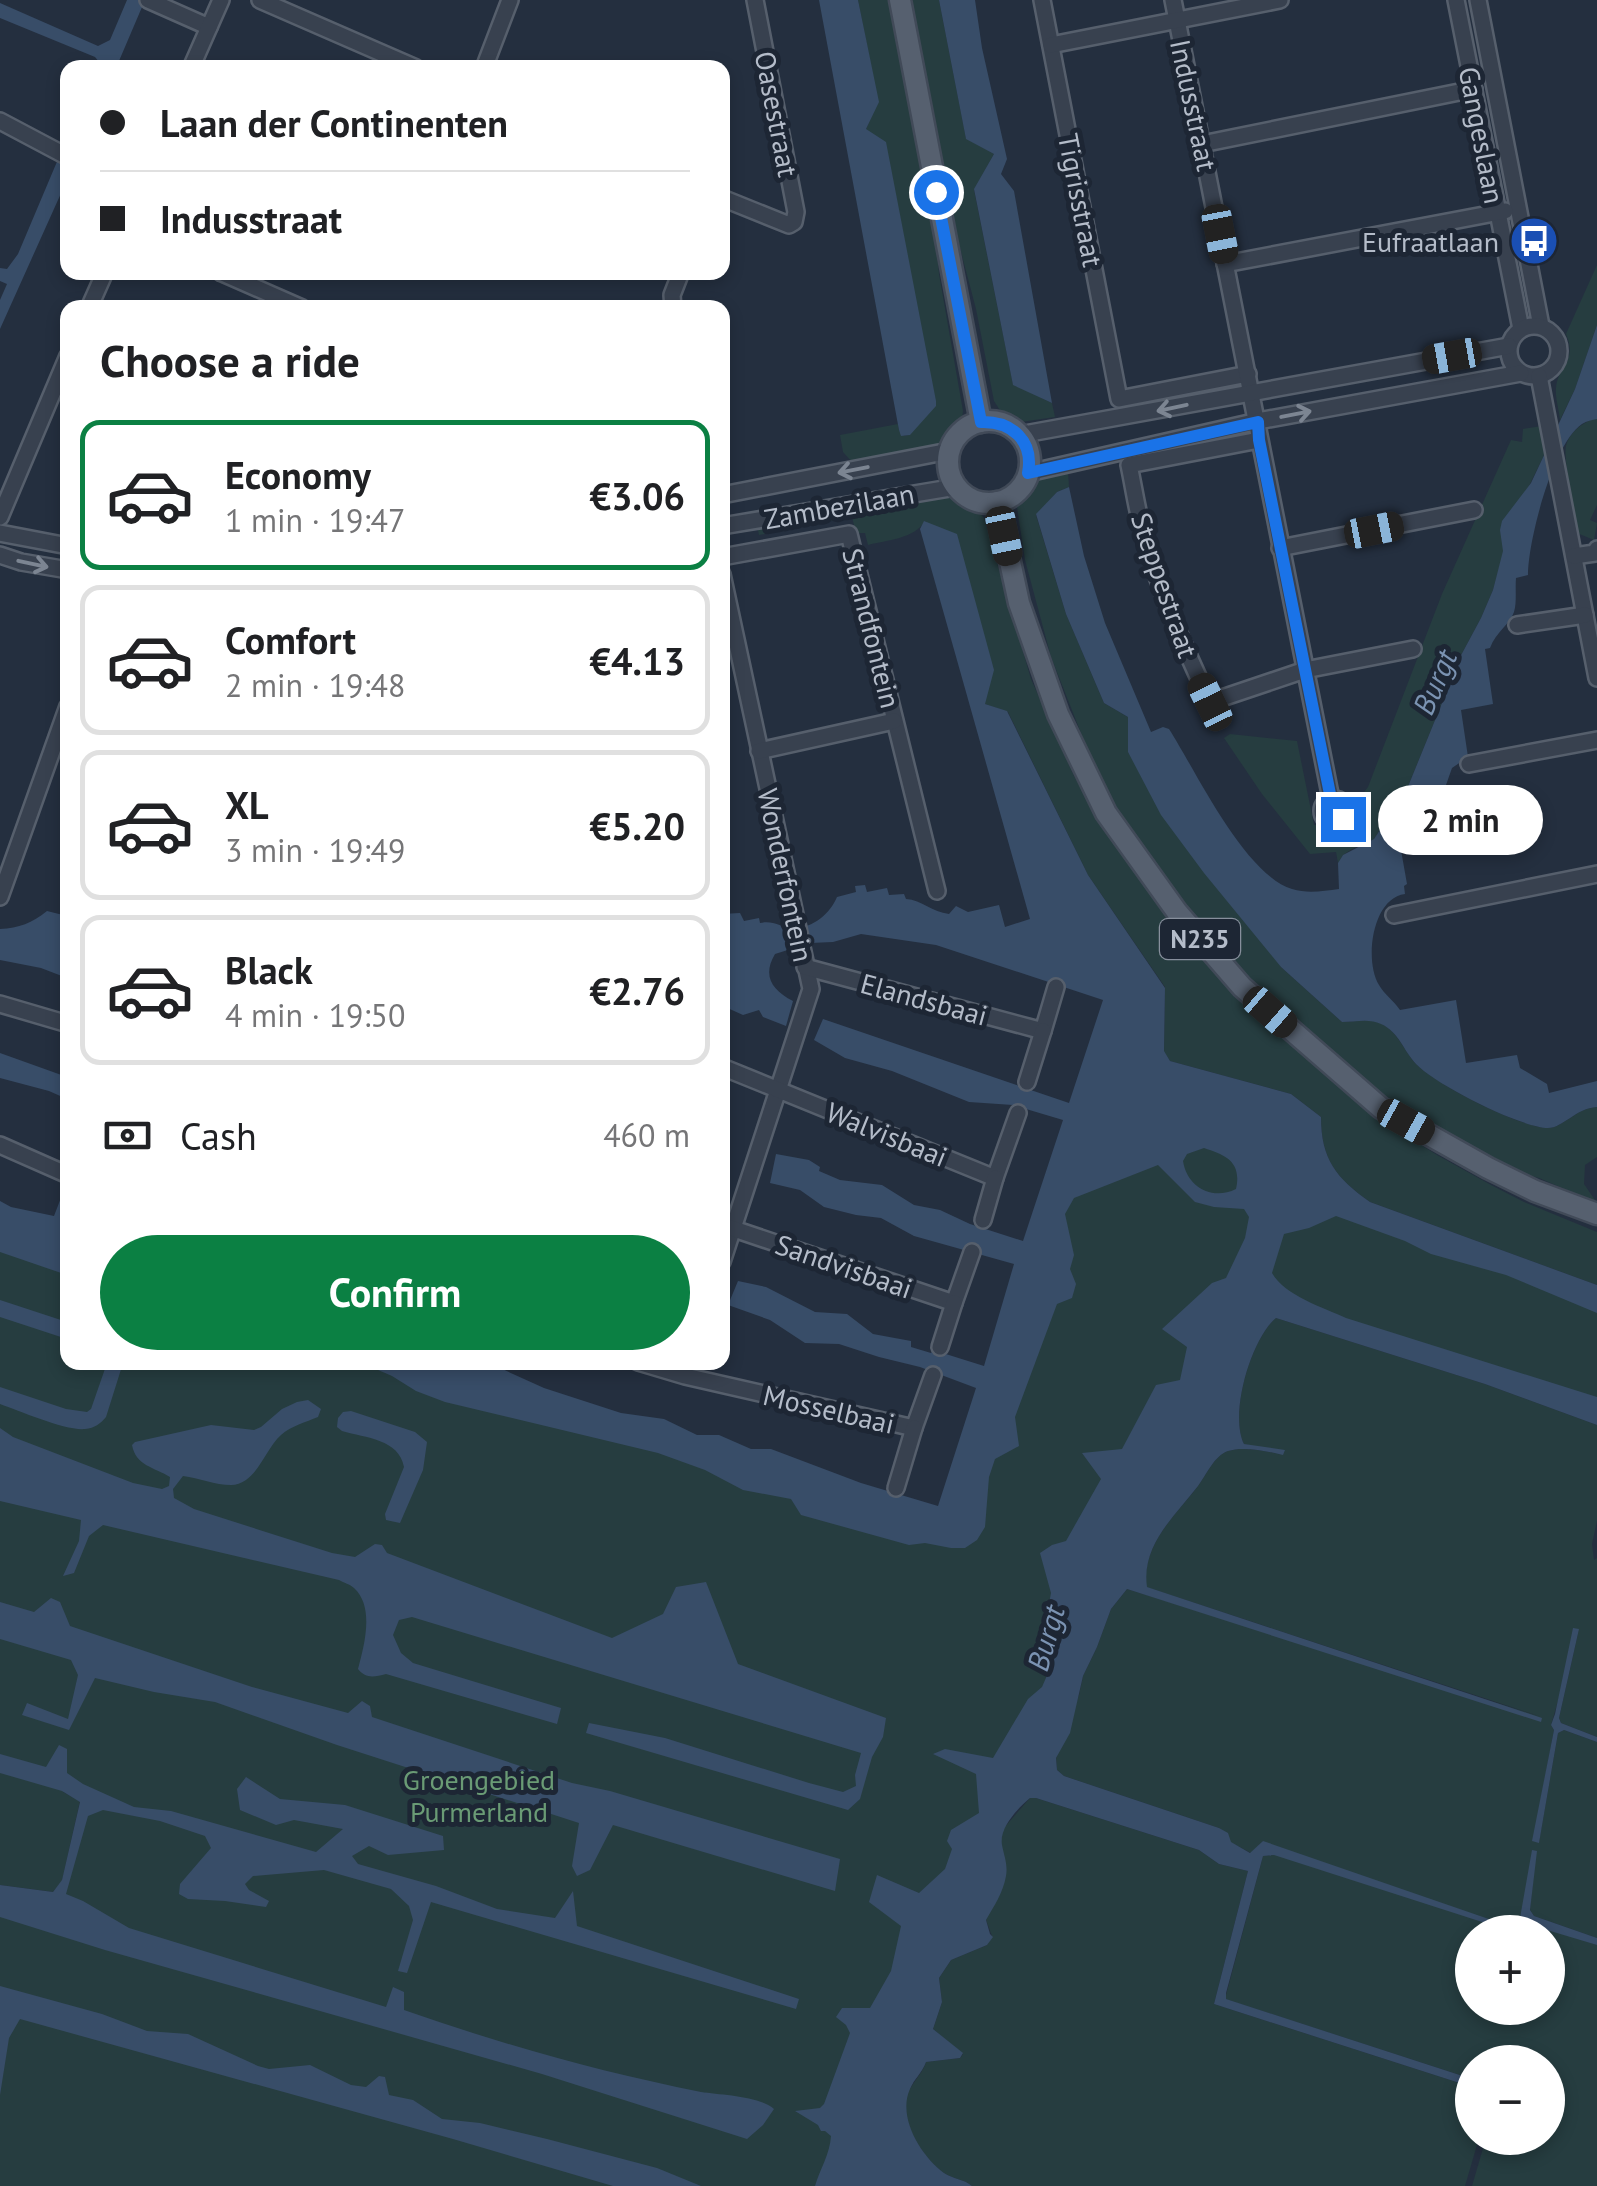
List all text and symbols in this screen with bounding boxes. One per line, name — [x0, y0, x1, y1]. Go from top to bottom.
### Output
street label: Indusstraat — [1162, 36, 1226, 175]
street label: Oasestraat — [747, 48, 807, 180]
street label: Gangeslaan — [1451, 63, 1513, 207]
text: Laan der Continenten — [160, 98, 508, 147]
street label: Tigrisstraat — [1050, 130, 1112, 270]
route start — [914, 170, 959, 215]
text: Indusstraat — [160, 194, 342, 243]
car — [1200, 202, 1240, 266]
bus stop icon: Eufraatlaan — [1508, 215, 1560, 267]
place label: Eufraatlaan — [1362, 223, 1499, 260]
text: Choose a ride — [100, 331, 360, 389]
car — [1420, 336, 1484, 376]
one-way arrow — [1157, 399, 1189, 418]
one-way arrow — [1279, 404, 1312, 423]
icon: car — [105, 450, 195, 540]
text: Economy — [225, 450, 371, 499]
one-way arrow — [838, 461, 870, 480]
text: €3.06 — [589, 471, 685, 520]
street label: Zambezilaan — [761, 475, 917, 537]
text: 1 min · 19:47 — [225, 499, 405, 541]
car — [983, 504, 1025, 568]
street label: Steppestraat — [1123, 508, 1207, 663]
car — [1342, 510, 1406, 550]
street label: Strandfontein — [834, 544, 910, 712]
one-way arrow — [17, 555, 49, 574]
icon: car — [105, 615, 195, 705]
text: Comfort — [225, 615, 356, 664]
text: €4.13 — [589, 636, 685, 685]
water label: Burgt — [1403, 642, 1466, 720]
text: 2 min · 19:48 — [225, 664, 405, 706]
car — [1183, 668, 1237, 736]
icon: car — [105, 780, 195, 870]
text: XL — [225, 780, 269, 829]
callout: 2 min — [1378, 784, 1543, 854]
street label: Wonderfontein — [750, 785, 822, 965]
route end — [1321, 797, 1366, 842]
text: 2 min — [1421, 799, 1500, 841]
text: €5.20 — [589, 801, 685, 850]
text: 3 min · 19:49 — [225, 829, 405, 871]
road number: N235 — [1160, 919, 1240, 959]
icon: car — [105, 945, 195, 1035]
text: Black — [225, 945, 313, 994]
street label: Elandsbaai — [857, 964, 991, 1034]
text: €2.76 — [589, 966, 685, 1015]
car — [1238, 981, 1302, 1043]
text: 4 min · 19:50 — [225, 994, 405, 1036]
street label: Walvisbaai — [821, 1093, 953, 1175]
car — [1372, 1094, 1440, 1150]
icon: cash — [100, 1108, 155, 1163]
text: Cash — [180, 1111, 257, 1160]
text: 460 m — [603, 1114, 690, 1156]
street label: Sandvisbaai — [771, 1225, 917, 1307]
button: Confirm — [100, 1235, 690, 1350]
street label: Mosselbaai — [760, 1376, 898, 1442]
water label: Burgt — [1017, 1599, 1073, 1675]
park label: Groengebied Purmerland — [403, 1761, 555, 1830]
map controls — [1455, 1915, 1565, 2155]
button: + — [1455, 1915, 1565, 2025]
button: − — [1455, 2045, 1565, 2155]

